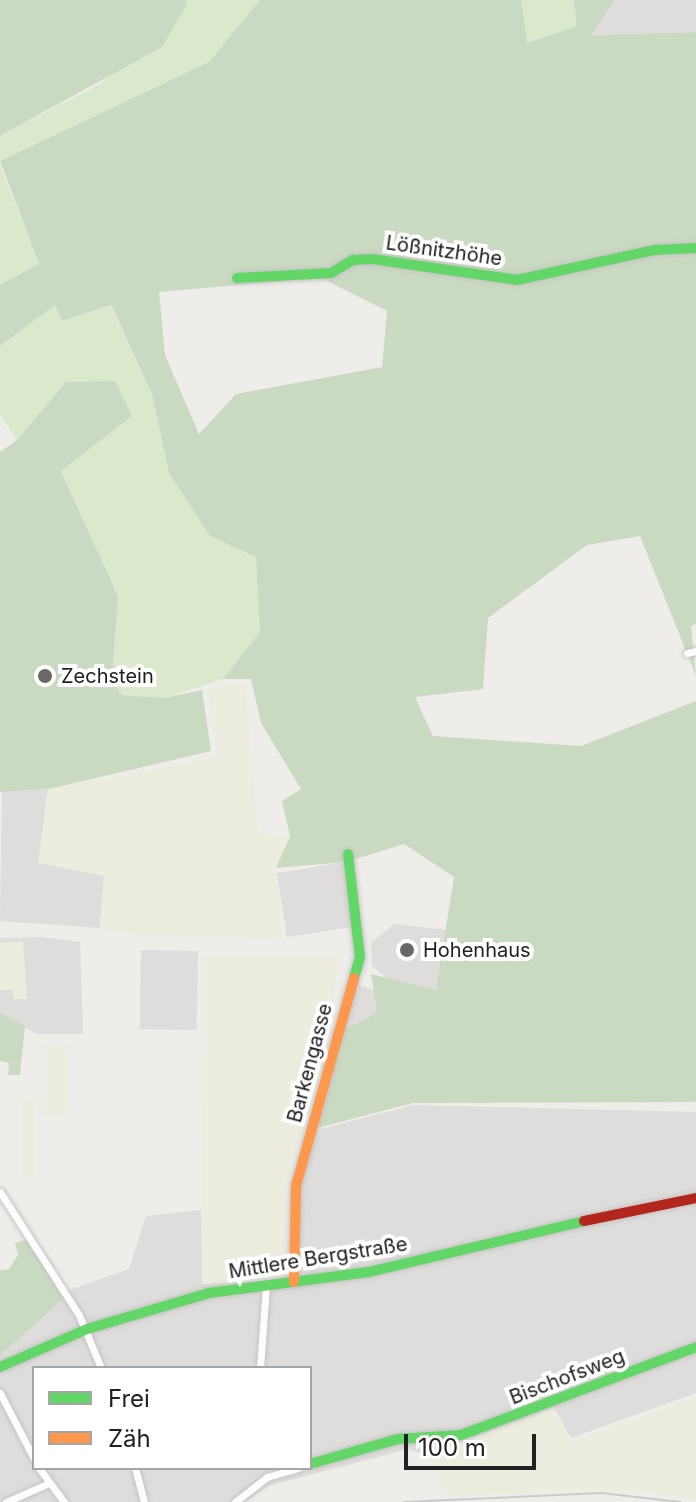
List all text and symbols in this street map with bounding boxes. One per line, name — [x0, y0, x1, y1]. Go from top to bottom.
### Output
street label: Lößnitzhöhe — [384, 231, 504, 271]
place label: Zechstein — [61, 664, 154, 688]
marker: Zechstein — [36, 667, 54, 685]
place label: Hohenhaus — [423, 938, 531, 962]
marker: Hohenhaus — [398, 941, 416, 959]
street label: Barkengasse — [283, 1001, 337, 1125]
street label: Mittlere Bergstraße — [227, 1232, 409, 1284]
street label: Bischofsweg — [506, 1344, 628, 1410]
legend — [32, 1366, 312, 1470]
text: Frei — [108, 1384, 150, 1413]
scale bar — [408, 1418, 540, 1468]
text: Zäh — [108, 1424, 151, 1453]
text: 100 m — [418, 1433, 486, 1462]

